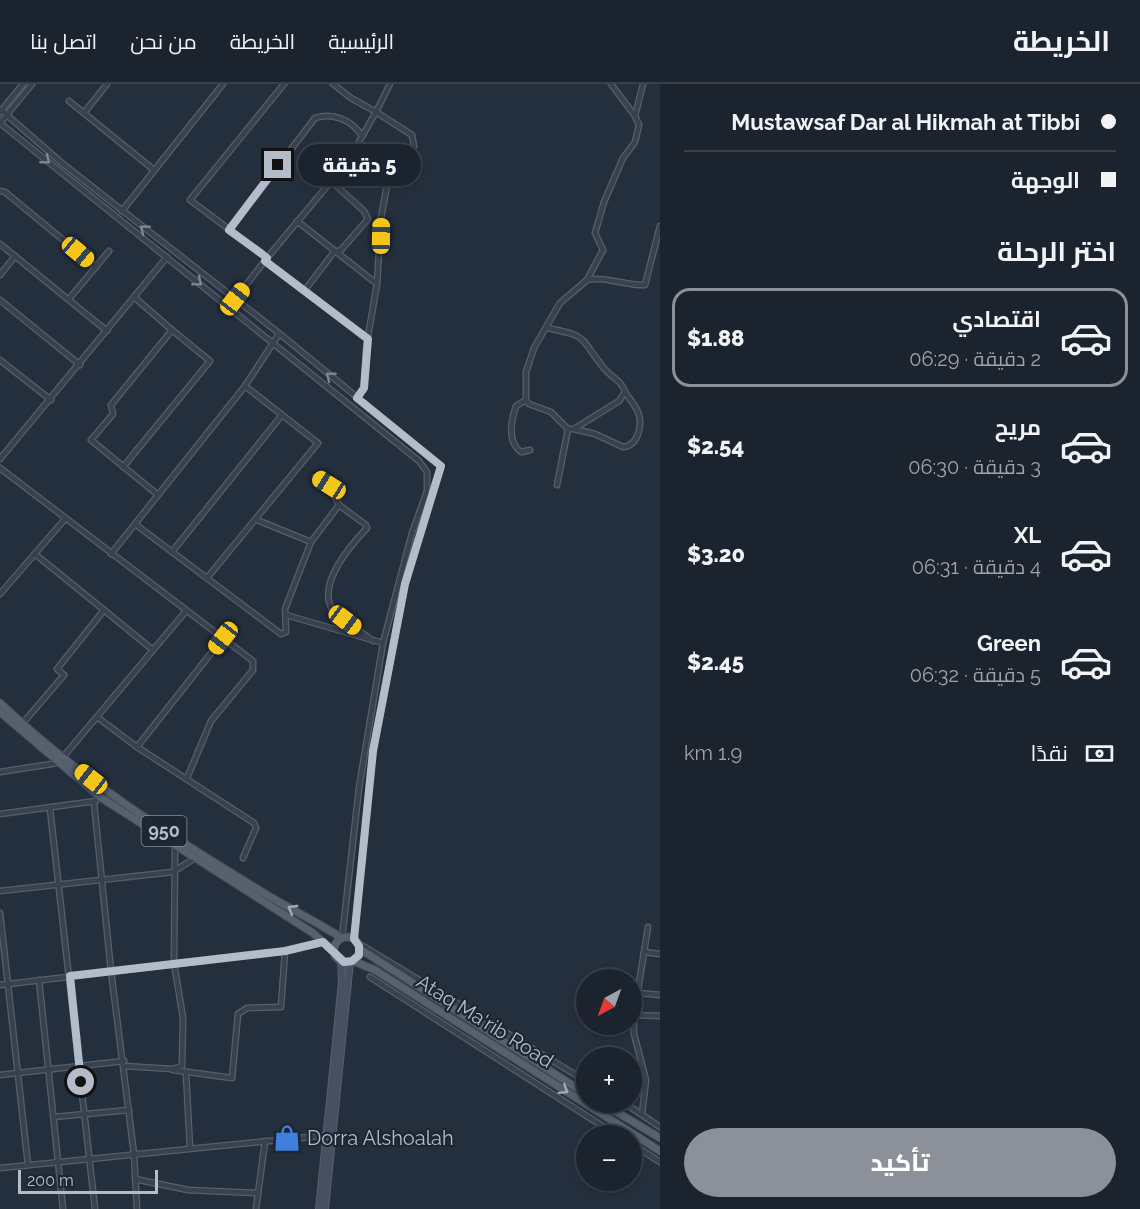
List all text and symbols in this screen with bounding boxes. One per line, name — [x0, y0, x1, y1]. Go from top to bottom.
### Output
text: الخريطة — [1013, 25, 1110, 58]
text: اتصل بنا — [30, 29, 97, 54]
text: من نحن — [130, 29, 197, 54]
text: الخريطة — [230, 29, 295, 54]
text: الرئيسية — [328, 29, 394, 54]
text: Mustawsaf Dar al Hikmah at Tibbi — [731, 109, 1080, 135]
callout: 5 دقيقة — [299, 144, 422, 186]
route end — [264, 151, 291, 178]
one-way arrow — [39, 153, 50, 164]
text: 5 دقيقة — [323, 153, 396, 177]
text: الوجهة — [1011, 167, 1080, 193]
car — [372, 218, 390, 254]
one-way arrow — [140, 225, 151, 236]
car — [58, 234, 98, 270]
text: اختر الرحلة — [997, 236, 1116, 267]
one-way arrow — [191, 275, 202, 286]
car — [217, 279, 253, 319]
text: اقتصادي — [952, 306, 1041, 332]
icon: car — [1059, 311, 1113, 365]
text: $1.88 — [687, 325, 744, 351]
text: 2 دقيقة · 06:29 — [909, 347, 1041, 371]
one-way arrow — [325, 373, 336, 384]
text: مريح — [995, 414, 1041, 440]
icon: car — [1059, 419, 1113, 473]
text: $2.54 — [687, 433, 744, 459]
text: 3 دقيقة · 06:30 — [908, 455, 1041, 479]
car — [309, 468, 349, 502]
text: XL — [1014, 522, 1041, 548]
icon: car — [1059, 527, 1113, 581]
text: $3.20 — [687, 541, 745, 567]
text: 4 دقيقة · 06:31 — [912, 555, 1041, 579]
car — [325, 602, 365, 638]
car — [205, 618, 241, 658]
text: Green — [977, 630, 1041, 656]
icon: car — [1059, 635, 1113, 689]
text: $2.45 — [687, 649, 744, 675]
text: 5 دقيقة · 06:32 — [910, 663, 1041, 687]
icon: cash — [1083, 737, 1116, 770]
text: نقدًا — [1030, 740, 1068, 766]
text: 1.9 km — [684, 741, 742, 765]
car — [71, 761, 111, 797]
road number: 950 — [142, 816, 186, 846]
one-way arrow — [287, 905, 298, 916]
street label: Ataq Ma'rib Road — [412, 969, 558, 1073]
north arrow — [576, 969, 642, 1035]
map controls — [576, 969, 642, 1191]
button: + — [576, 1047, 642, 1113]
route start — [67, 1068, 94, 1095]
one-way arrow — [558, 1082, 568, 1094]
shop icon: Dorra Alshoalah — [272, 1123, 302, 1153]
button: − — [576, 1125, 642, 1191]
place label: Dorra Alshoalah — [307, 1126, 454, 1150]
button: تأكيد — [684, 1128, 1116, 1197]
scale bar — [18, 1167, 158, 1194]
text: 200 m — [27, 1171, 74, 1190]

